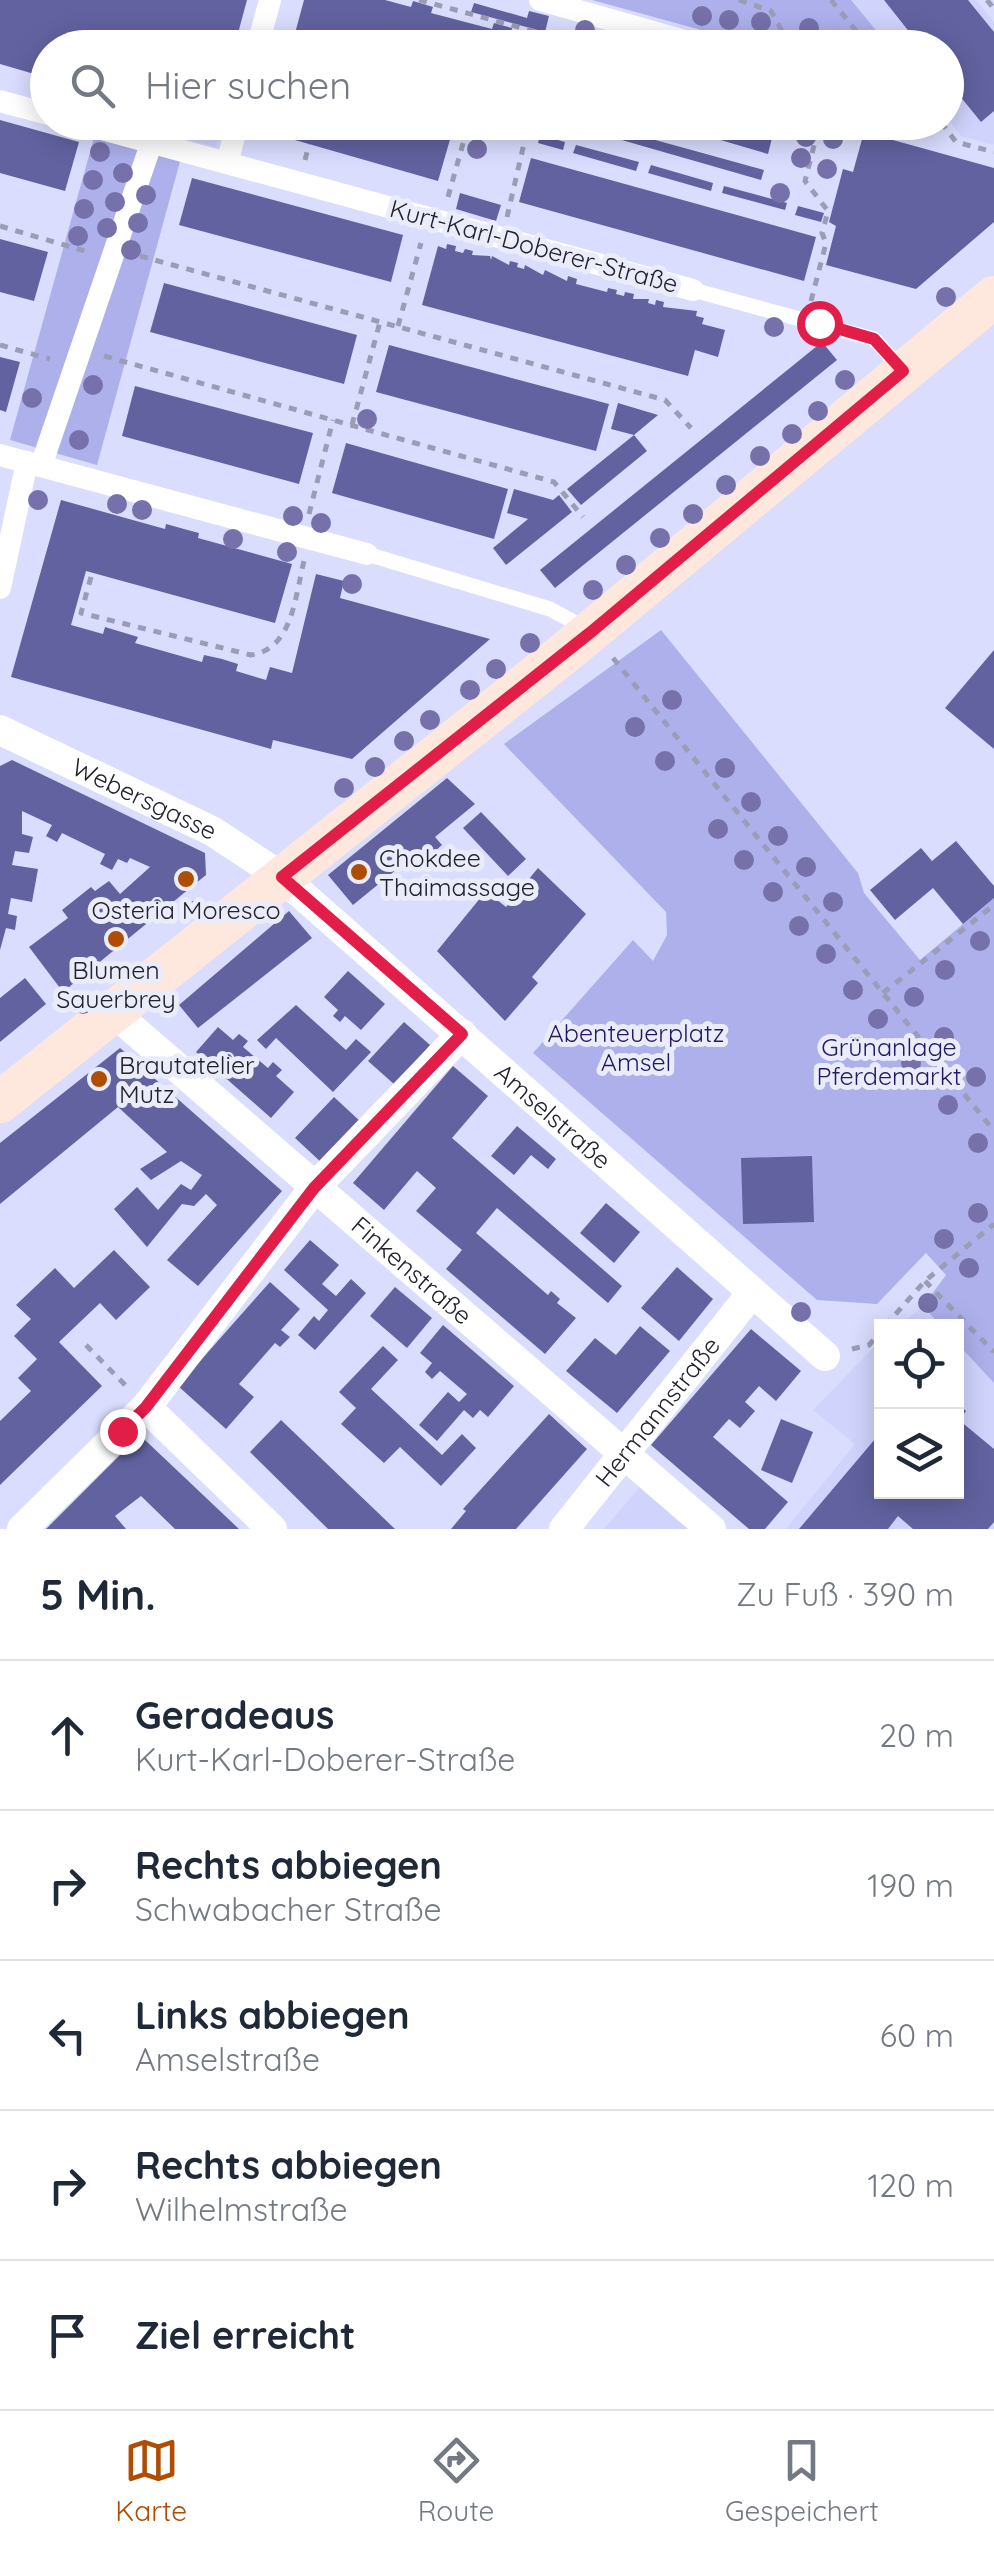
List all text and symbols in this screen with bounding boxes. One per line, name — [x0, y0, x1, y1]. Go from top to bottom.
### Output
search box — [30, 30, 964, 140]
icon: search — [65, 58, 120, 113]
text: Hier suchen — [145, 61, 351, 109]
street label: Kurt-Karl-Doberer-Straße — [387, 192, 682, 299]
route start — [797, 301, 843, 347]
street label: Webersgasse — [67, 751, 222, 846]
place label: Chokdee Thaimassage — [379, 842, 535, 902]
marker: Chokdee Thaimassage — [348, 861, 370, 883]
marker: Osteria Moresco — [175, 868, 197, 890]
place label: Osteria Moresco — [91, 894, 281, 925]
marker: Blumen Sauerbrey — [105, 928, 127, 950]
place label: Blumen Sauerbrey — [56, 954, 176, 1014]
park label: Abenteuerplatz Amsel — [548, 1017, 724, 1077]
park label: Grünanlage Pferdemarkt — [816, 1031, 962, 1091]
place label: Brautatelier Mutz — [119, 1049, 255, 1109]
street label: Amselstraße — [489, 1056, 618, 1175]
marker: Brautatelier Mutz — [88, 1068, 110, 1090]
street label: Finkenstraße — [345, 1209, 479, 1331]
map controls — [874, 1319, 964, 1499]
button: locate — [874, 1319, 964, 1409]
street label: Hermannstraße — [588, 1330, 726, 1492]
route end — [100, 1409, 146, 1455]
button: layers — [874, 1409, 964, 1499]
text: 5 Min. — [40, 1568, 156, 1621]
text: Zu Fuß · 390 m — [736, 1574, 954, 1614]
text: Geradeaus — [135, 1691, 334, 1739]
icon: ahead — [40, 1708, 95, 1763]
text: 20 m — [879, 1715, 954, 1755]
text: Kurt-Karl-Doberer-Straße — [135, 1739, 515, 1779]
text: Rechts abbiegen — [135, 1841, 442, 1889]
icon: right — [40, 1858, 95, 1913]
text: 190 m — [867, 1865, 954, 1905]
text: Schwabacher Straße — [135, 1889, 442, 1929]
text: Links abbiegen — [135, 1991, 410, 2039]
icon: left — [40, 2008, 95, 2063]
text: 60 m — [880, 2015, 954, 2055]
text: Amselstraße — [135, 2039, 320, 2079]
text: Rechts abbiegen — [135, 2141, 442, 2189]
icon: right — [40, 2158, 95, 2213]
text: 120 m — [867, 2165, 954, 2205]
text: Wilhelmstraße — [135, 2189, 348, 2229]
icon: arrive — [40, 2308, 95, 2363]
text: Ziel erreicht — [135, 2311, 355, 2359]
tab: Karte — [115, 2433, 187, 2528]
tab: Route — [418, 2433, 494, 2528]
tab: Gespeichert — [725, 2433, 879, 2528]

